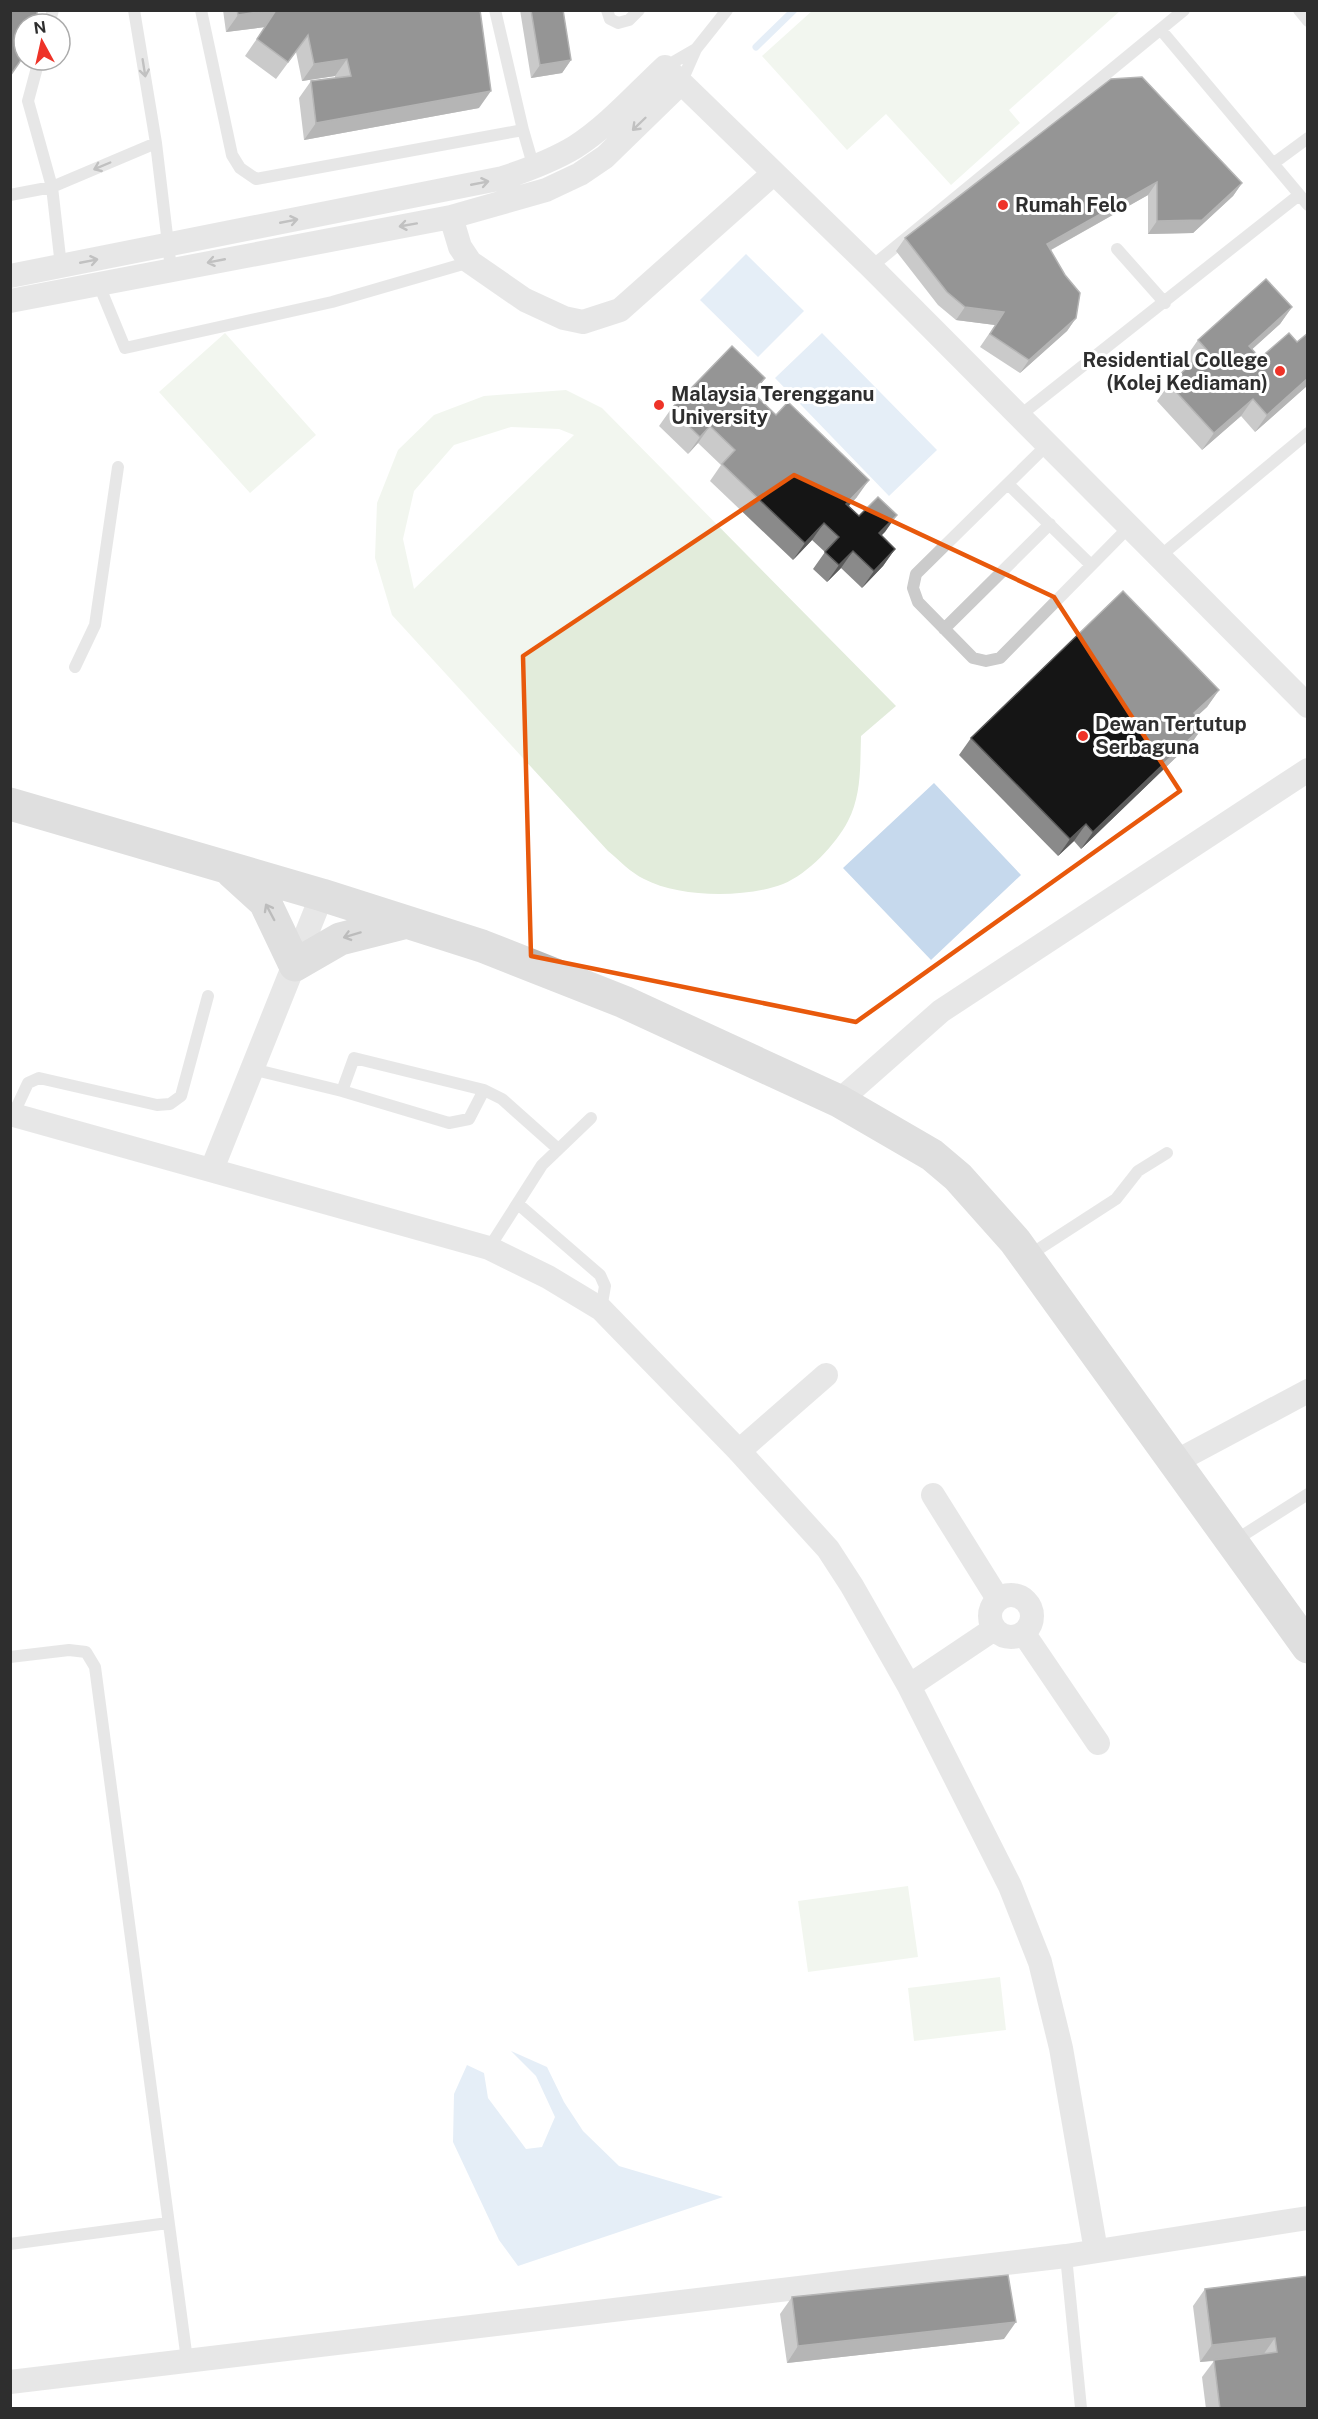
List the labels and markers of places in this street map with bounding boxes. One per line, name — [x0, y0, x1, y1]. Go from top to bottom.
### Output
place label: Rumah Felo — [1015, 193, 1127, 217]
marker: Rumah Felo — [996, 198, 1010, 212]
place label: Residential College (Kolej Kediaman) — [1082, 348, 1268, 395]
marker: Residential College (Kolej Kediaman) — [1273, 364, 1287, 378]
place label: Malaysia Terengganu University — [671, 382, 875, 429]
marker: Malaysia Terengganu University — [652, 398, 666, 412]
place label: Dewan Tertutup Serbaguna — [1095, 712, 1247, 759]
marker: Dewan Tertutup Serbaguna — [1076, 729, 1090, 743]

